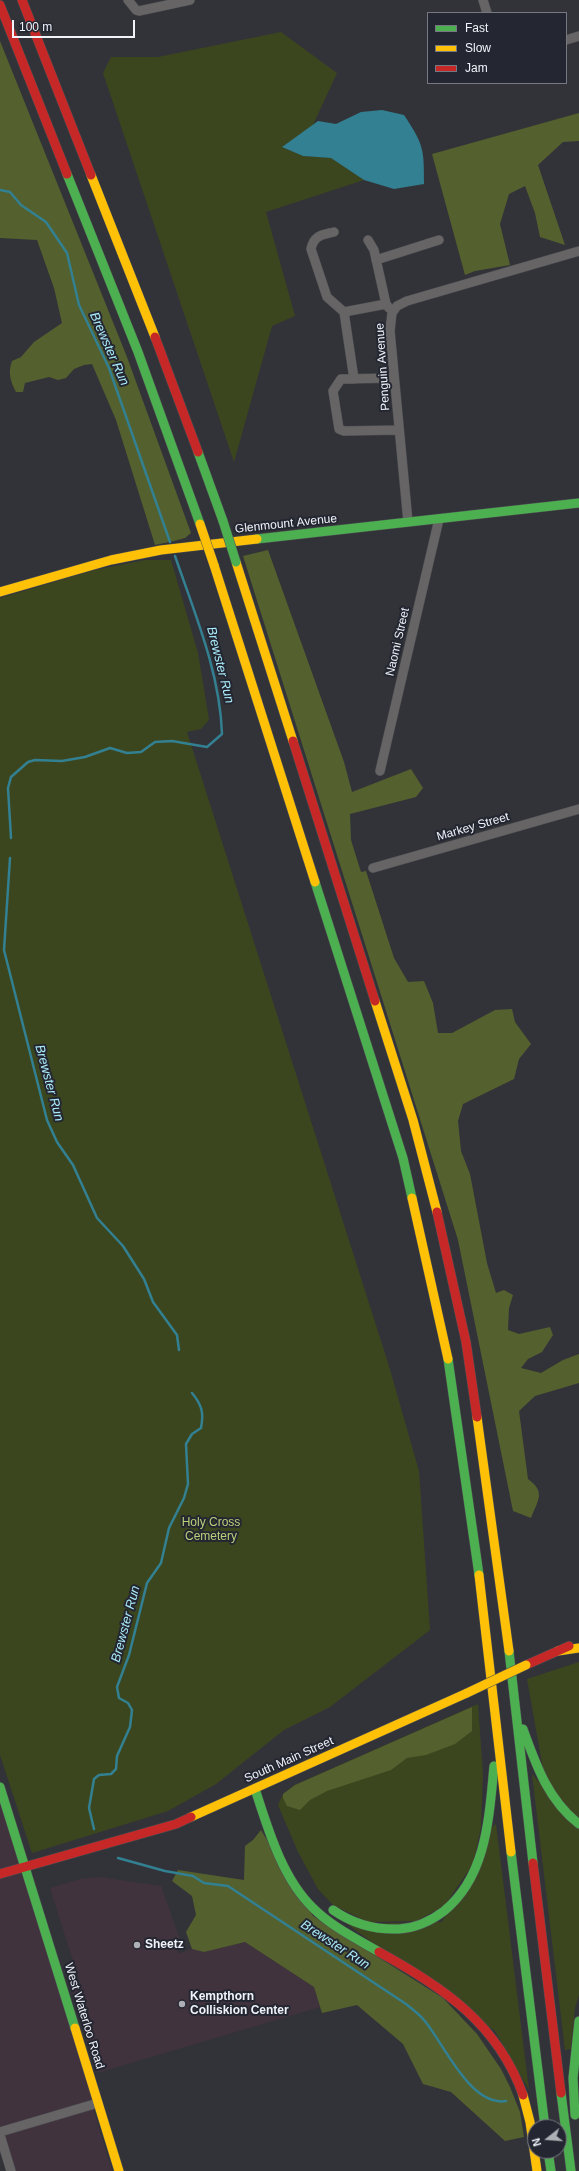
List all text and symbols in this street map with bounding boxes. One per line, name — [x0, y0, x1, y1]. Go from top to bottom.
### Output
scale bar — [14, 12, 137, 38]
legend — [427, 12, 567, 84]
text: 100 m — [19, 20, 52, 34]
text: Fast — [465, 21, 488, 35]
text: Slow — [465, 41, 491, 55]
text: Jam — [465, 61, 488, 75]
water label: Brewster Run — [86, 310, 132, 388]
street label: Penguin Avenue — [373, 323, 393, 411]
street label: Glenmount Avenue — [234, 511, 338, 537]
street label: Naomi Street — [383, 606, 413, 678]
water label: Brewster Run — [203, 625, 237, 705]
street label: Markey Street — [435, 810, 511, 844]
water label: Brewster Run — [31, 1043, 67, 1123]
park label: Holy Cross Cemetery — [182, 1516, 240, 1544]
water label: Brewster Run — [108, 1584, 144, 1664]
street label: South Main Street — [242, 1734, 336, 1786]
water label: Brewster Run — [298, 1917, 372, 1973]
place label: Sheetz — [145, 1938, 184, 1952]
marker: Sheetz — [132, 1940, 142, 1950]
street label: West Waterloo Road — [61, 1961, 107, 2071]
place label: Kempthorn Colliskion Center — [190, 1990, 289, 2018]
marker: Kempthorn Colliskion Center — [177, 1999, 187, 2009]
north arrow — [527, 2119, 567, 2159]
text: N — [530, 2137, 543, 2148]

